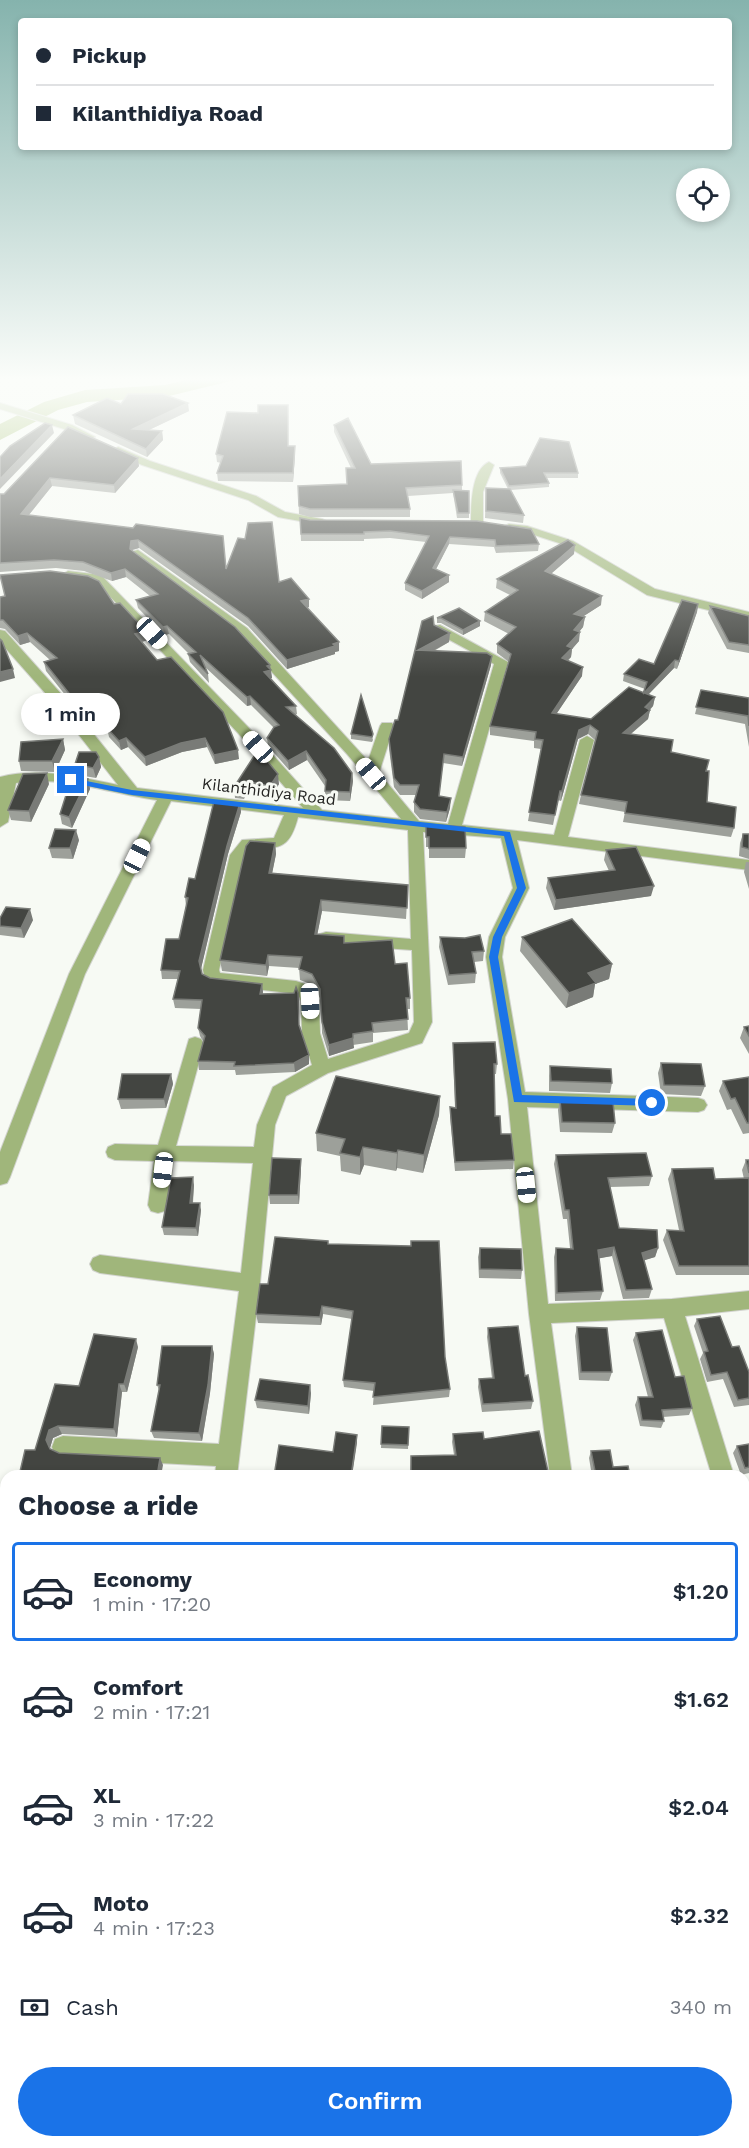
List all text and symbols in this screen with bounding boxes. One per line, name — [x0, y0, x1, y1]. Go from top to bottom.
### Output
text: Pickup — [72, 43, 147, 68]
text: Kilanthidiya Road — [72, 101, 263, 126]
map controls — [676, 168, 730, 222]
button: locate — [676, 168, 730, 222]
car — [133, 614, 171, 652]
callout: 1 min — [22, 693, 121, 735]
text: 1 min — [45, 702, 96, 726]
car — [239, 728, 277, 766]
car — [353, 754, 389, 794]
route end — [57, 766, 84, 793]
street label: Kilanthidiya Road — [201, 774, 337, 809]
car — [121, 836, 153, 876]
car — [300, 983, 320, 1019]
route start — [638, 1089, 665, 1116]
car — [152, 1151, 174, 1189]
car — [515, 1166, 537, 1204]
text: Choose a ride — [18, 1490, 198, 1522]
icon: car — [21, 1565, 75, 1619]
text: Economy — [93, 1567, 192, 1592]
text: $1.20 — [673, 1579, 729, 1604]
text: 1 min · 17:20 — [93, 1592, 211, 1616]
icon: car — [21, 1673, 75, 1727]
text: Comfort — [93, 1675, 183, 1700]
text: $1.62 — [673, 1687, 729, 1712]
text: 2 min · 17:21 — [93, 1700, 210, 1724]
icon: car — [21, 1781, 75, 1835]
text: XL — [93, 1783, 121, 1808]
text: $2.04 — [668, 1795, 729, 1820]
text: 3 min · 17:22 — [93, 1808, 214, 1832]
icon: car — [21, 1889, 75, 1943]
text: Moto — [93, 1891, 149, 1916]
text: $2.32 — [670, 1903, 729, 1928]
text: 4 min · 17:23 — [93, 1916, 215, 1940]
icon: cash — [18, 1991, 51, 2024]
text: Cash — [66, 1995, 119, 2020]
text: 340 m — [670, 1995, 732, 2019]
button: Confirm — [18, 2067, 732, 2136]

